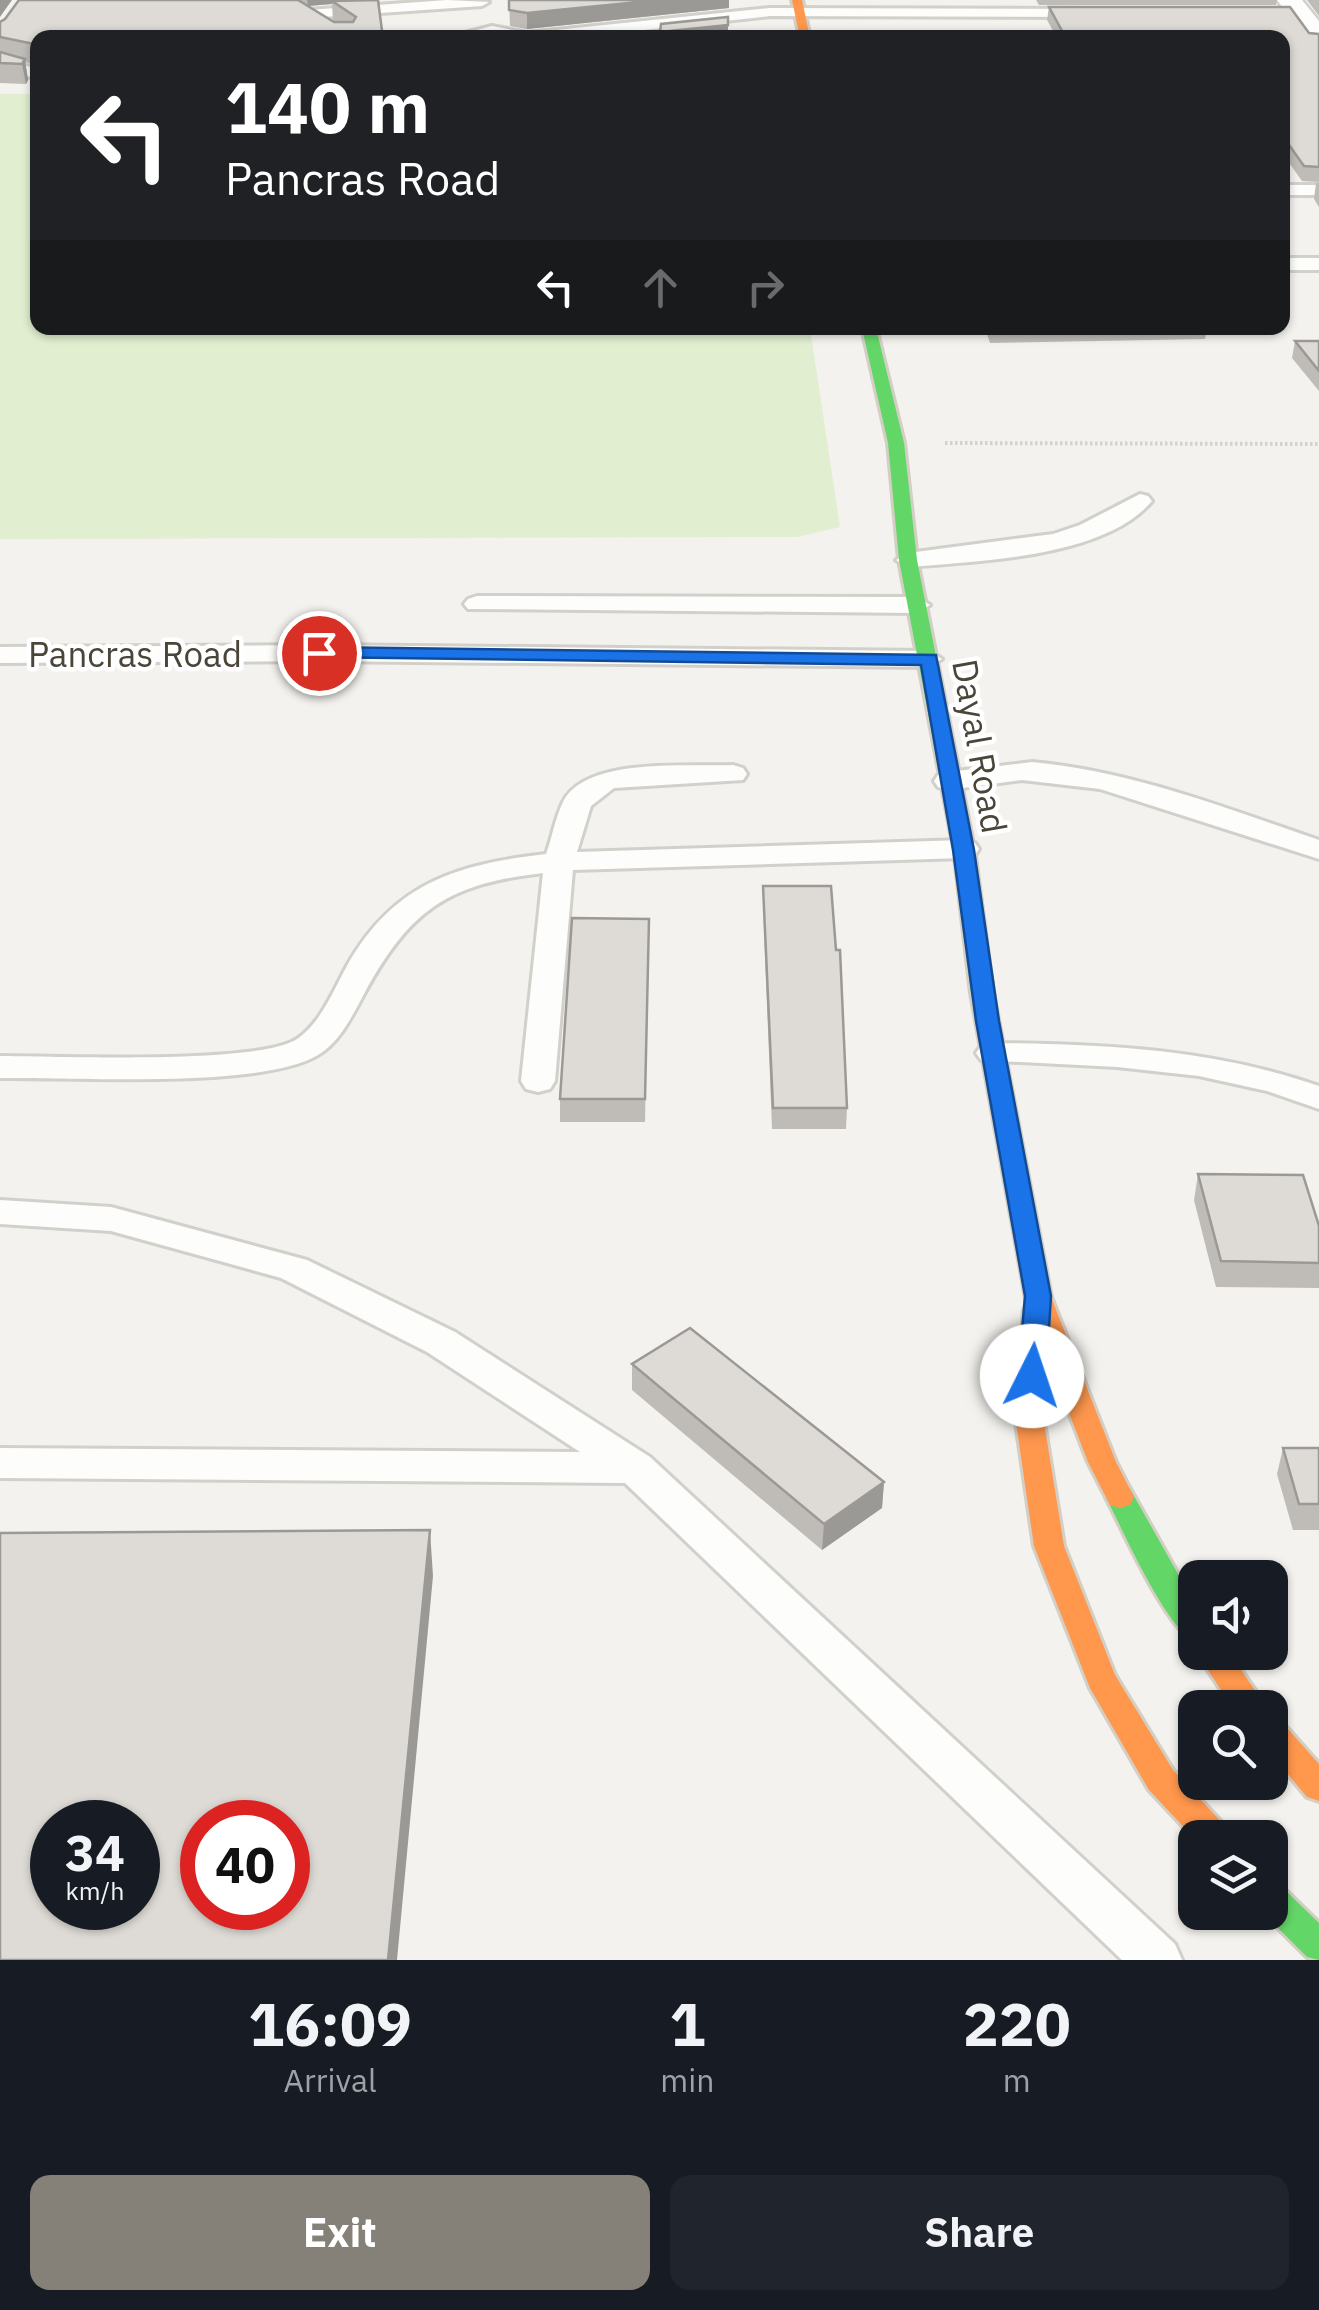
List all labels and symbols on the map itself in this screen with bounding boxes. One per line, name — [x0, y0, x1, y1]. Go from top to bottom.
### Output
pin — [277, 611, 362, 696]
street label: Pancras Road — [28, 631, 242, 677]
street label: Dayal Road — [942, 655, 1018, 837]
position arrow — [980, 1324, 1084, 1428]
speed limit sign: 40 — [180, 1800, 310, 1930]

